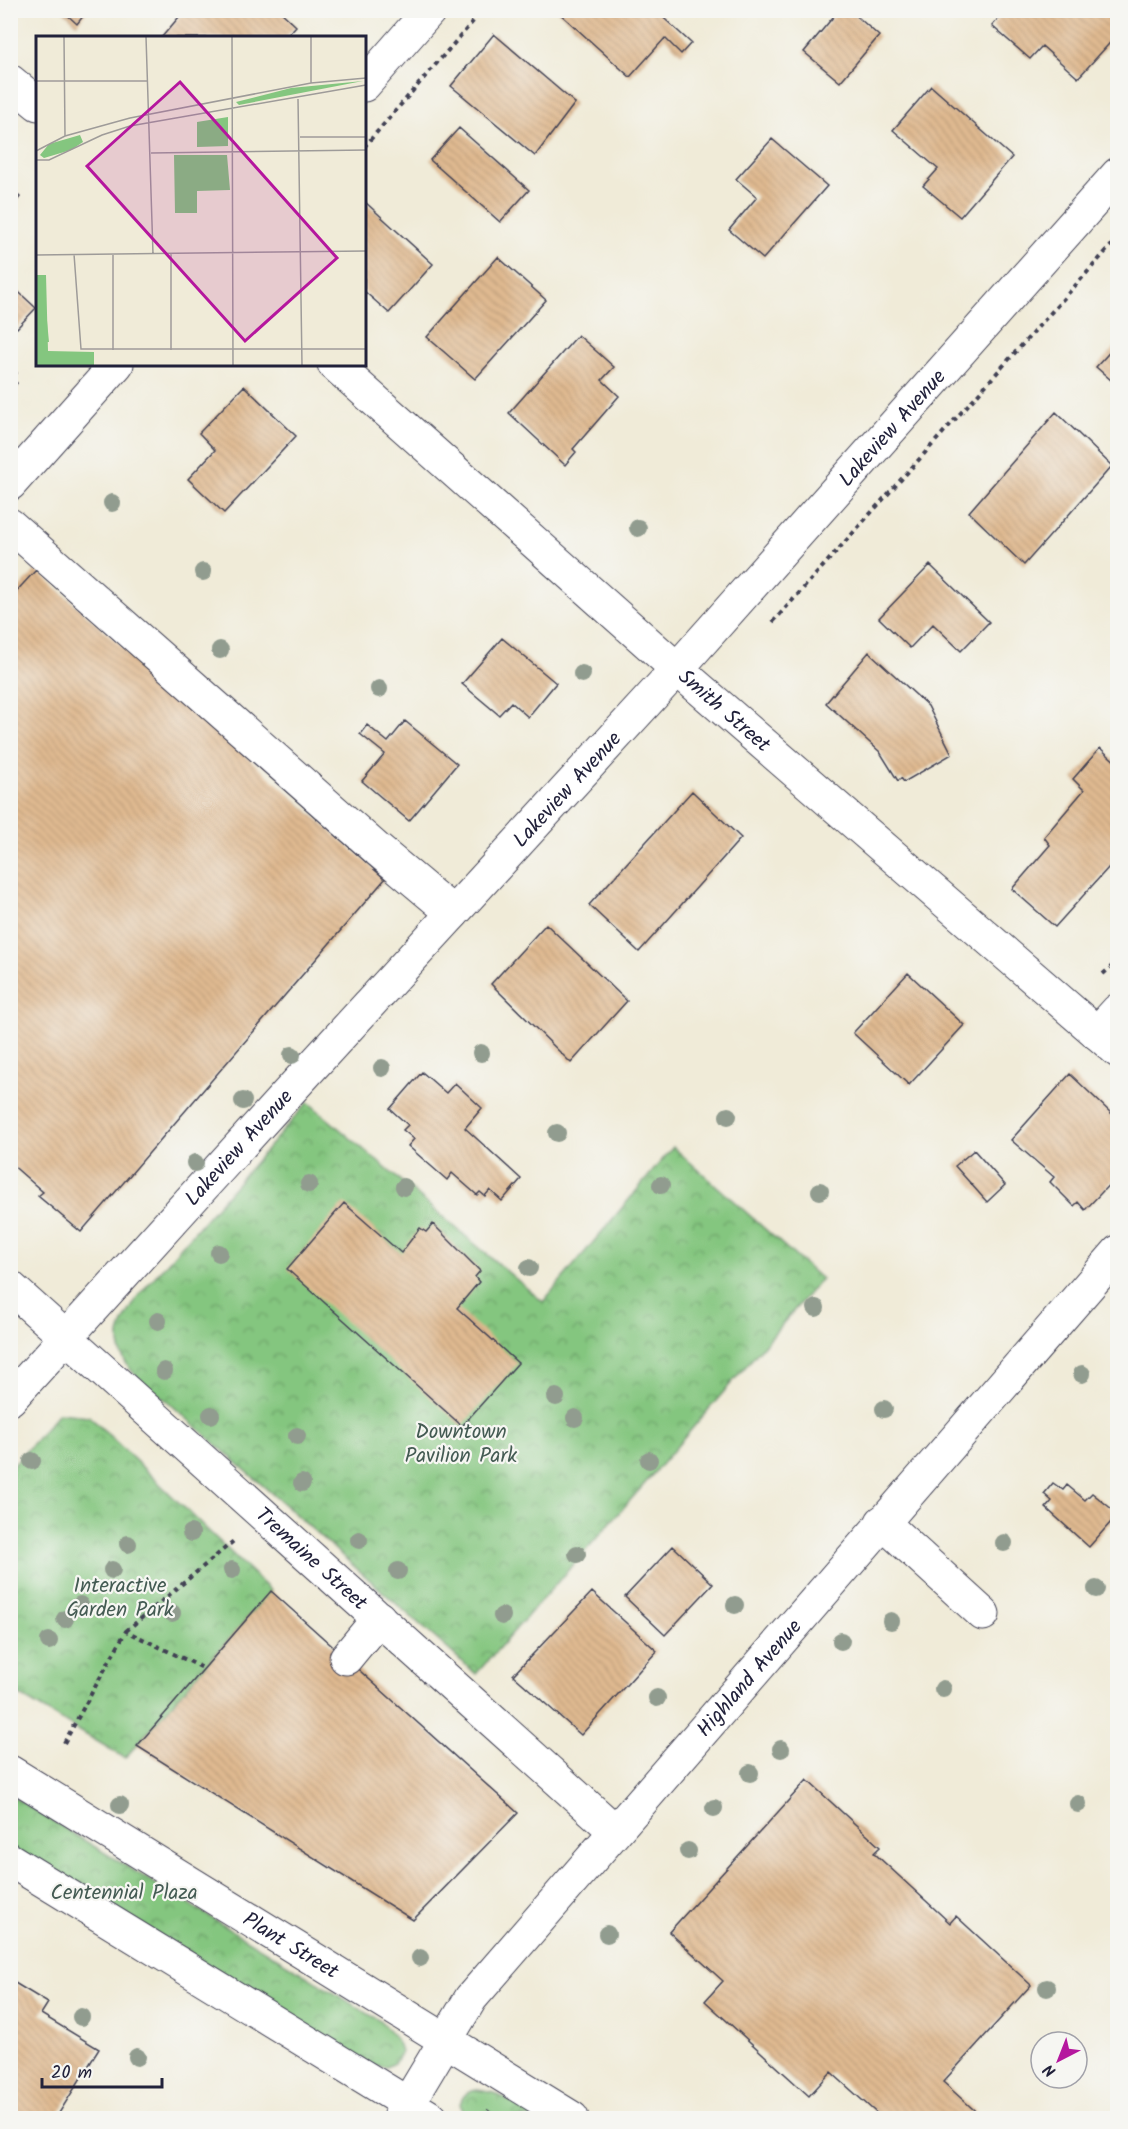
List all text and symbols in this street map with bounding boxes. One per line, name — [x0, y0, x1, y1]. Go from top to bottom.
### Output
inset map — [36, 36, 366, 366]
street label: Lakeview Avenue — [831, 362, 955, 495]
street label: Smith Street — [670, 662, 778, 762]
street label: Lakeview Avenue — [506, 724, 631, 856]
street label: Lakeview Avenue — [178, 1082, 302, 1214]
park label: Downtown Pavilion Park — [405, 1416, 517, 1473]
street label: Tremaine Street — [247, 1500, 375, 1620]
park label: Interactive Garden Park — [66, 1570, 174, 1627]
street label: Highland Avenue — [689, 1612, 811, 1745]
park label: Centennial Plaza — [50, 1877, 198, 1910]
street label: Plant Street — [236, 1904, 345, 1989]
north arrow — [1029, 2030, 1089, 2090]
scale bar — [42, 2051, 162, 2089]
text: N — [1038, 2057, 1062, 2083]
text: 20 m — [51, 2059, 92, 2088]

